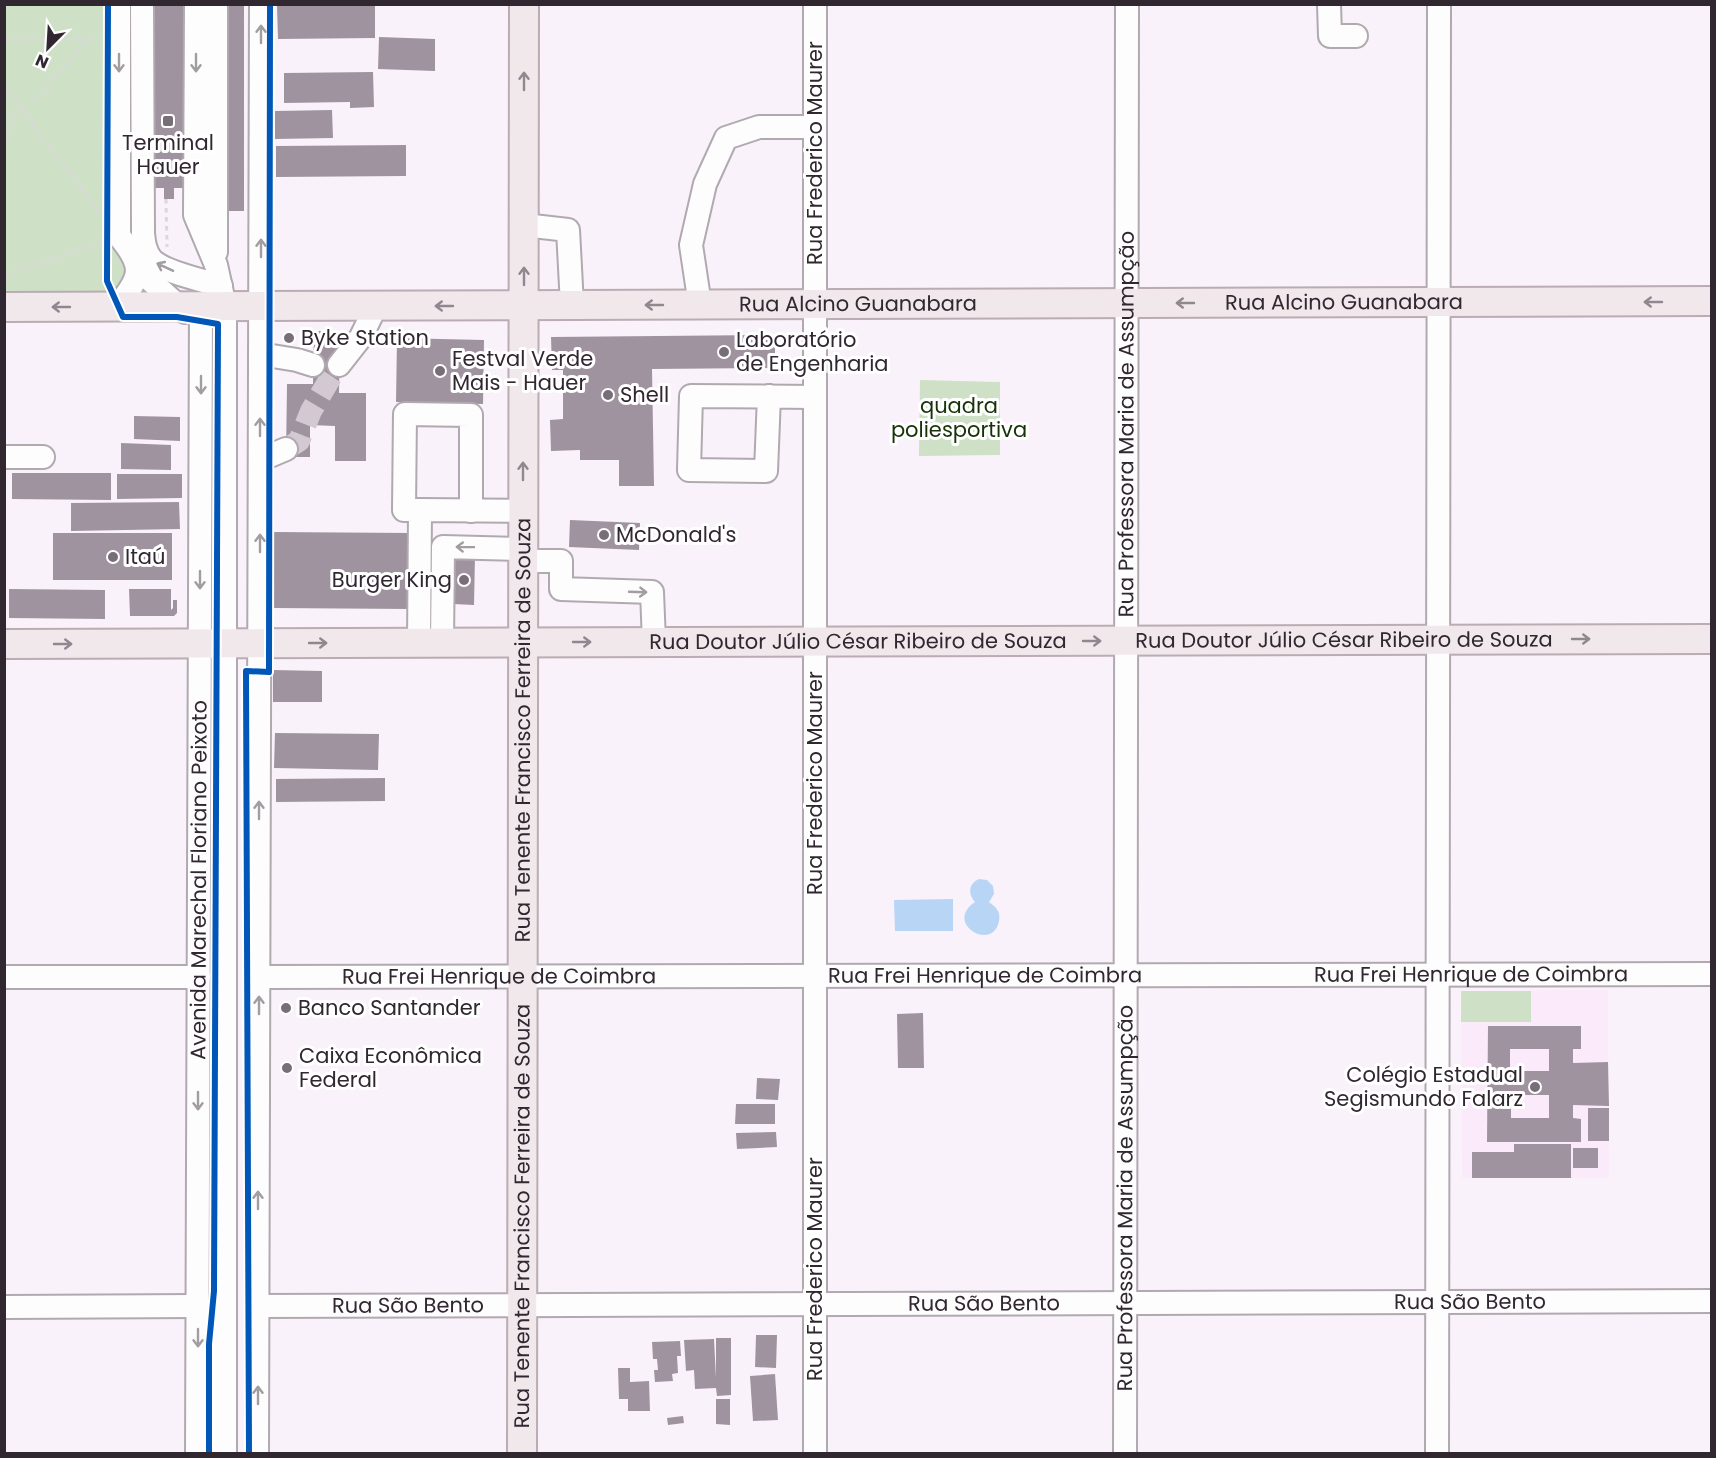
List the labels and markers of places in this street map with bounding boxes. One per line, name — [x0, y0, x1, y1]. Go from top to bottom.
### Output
marker: Terminal Hauer — [161, 114, 175, 128]
place label: Terminal Hauer — [122, 128, 214, 181]
place label: Byke Station — [301, 323, 429, 352]
place label: Laboratório de Engenharia — [736, 325, 889, 378]
marker: Byke Station — [282, 331, 296, 345]
place label: Festval Verde Mais - Hauer — [452, 344, 593, 397]
marker: Laboratório de Engenharia — [717, 345, 731, 359]
marker: Festval Verde Mais - Hauer — [433, 364, 447, 378]
place label: Shell — [620, 380, 669, 409]
marker: Shell — [601, 388, 615, 402]
place label: McDonald's — [616, 520, 736, 549]
marker: McDonald's — [597, 528, 611, 542]
place label: Itaú — [125, 542, 165, 571]
marker: Itaú — [106, 550, 120, 564]
place label: Burger King — [332, 565, 452, 594]
marker: Burger King — [457, 573, 471, 587]
place label: Banco Santander — [298, 993, 481, 1022]
marker: Banco Santander — [279, 1001, 293, 1015]
place label: Caixa Econômica Federal — [299, 1041, 482, 1094]
place label: Colégio Estadual Segismundo Falarz — [1324, 1060, 1523, 1113]
marker: Caixa Econômica Federal — [280, 1061, 294, 1075]
marker: Colégio Estadual Segismundo Falarz — [1528, 1080, 1542, 1094]

